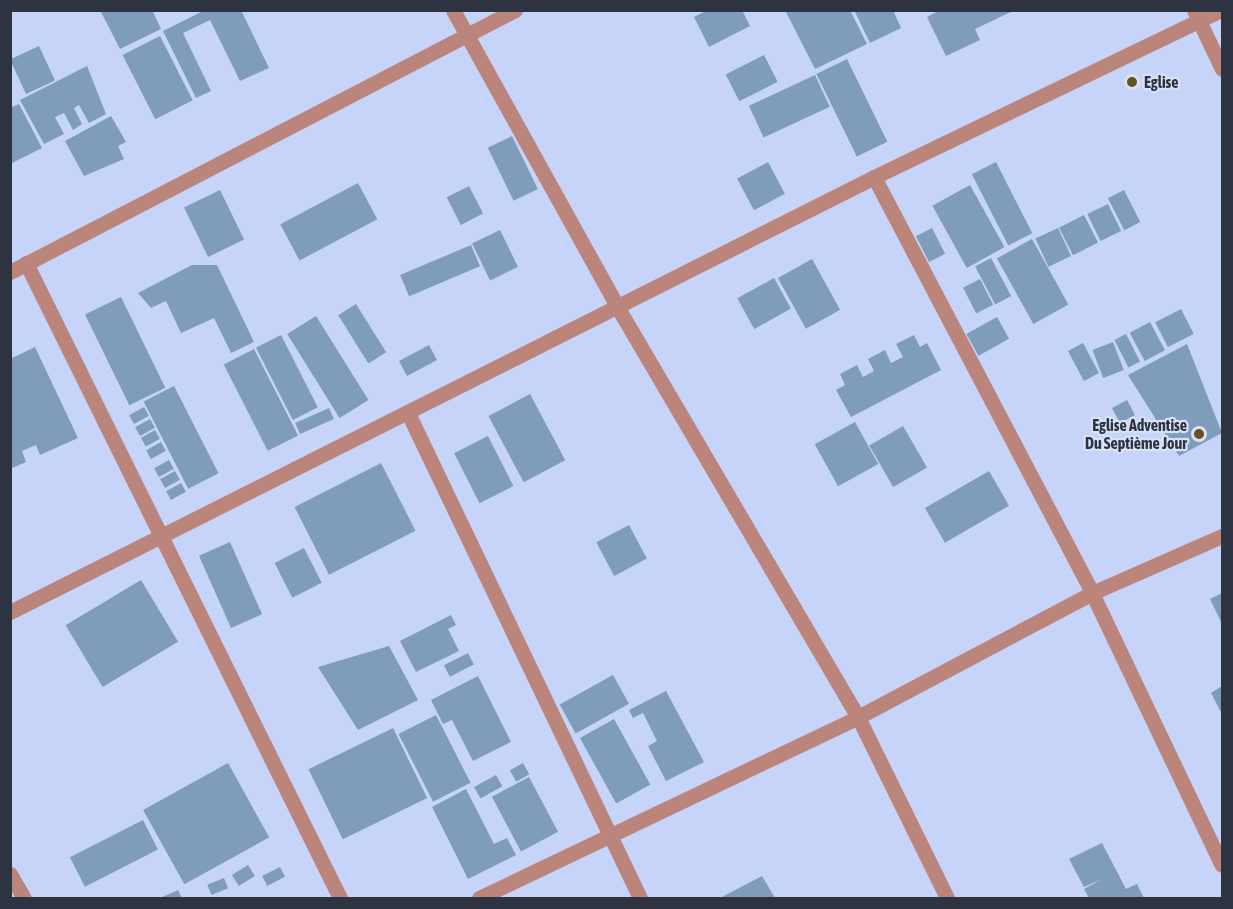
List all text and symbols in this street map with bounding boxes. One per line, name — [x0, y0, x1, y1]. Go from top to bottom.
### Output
place label: Eglise — [1144, 72, 1179, 92]
marker: Eglise — [1125, 75, 1139, 89]
place label: Eglise Adventise Du Septième Jour — [1085, 415, 1187, 453]
marker: Eglise Adventise Du Septième Jour — [1192, 427, 1206, 441]

